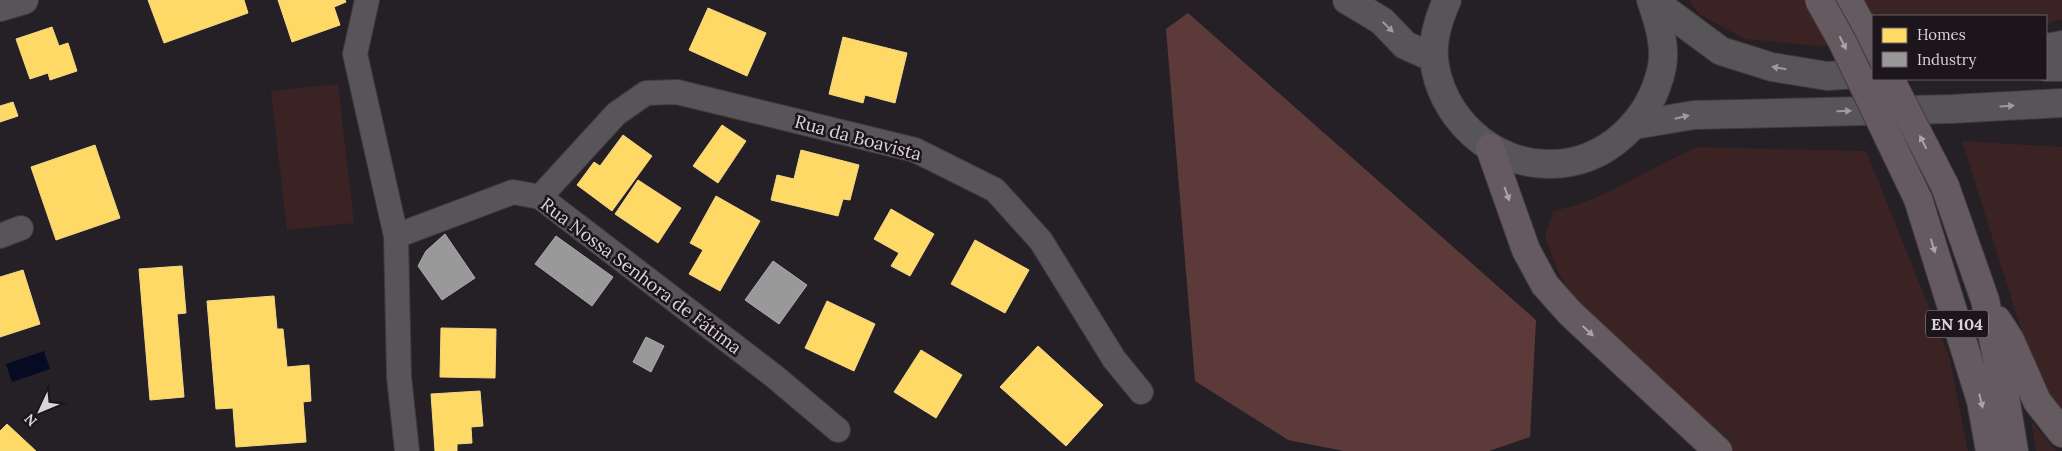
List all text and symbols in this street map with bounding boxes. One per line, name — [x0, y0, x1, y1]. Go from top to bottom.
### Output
legend — [1872, 15, 2047, 80]
one-way arrow — [1381, 21, 1393, 33]
text: Homes — [1917, 25, 1966, 44]
one-way arrow — [1839, 35, 1847, 50]
text: Industry — [1917, 50, 1976, 69]
one-way arrow — [1771, 64, 1787, 72]
one-way arrow — [1999, 102, 2015, 110]
one-way arrow — [1837, 107, 1853, 115]
street label: Rua da Boavista — [792, 110, 924, 166]
one-way arrow — [1675, 113, 1690, 121]
one-way arrow — [1919, 135, 1927, 150]
one-way arrow — [1504, 186, 1511, 201]
street label: Rua Nossa Senhora de Fátima — [536, 192, 746, 359]
one-way arrow — [1929, 238, 1937, 253]
road number: EN 104 — [1926, 310, 1988, 338]
one-way arrow — [1582, 325, 1595, 336]
north arrow — [15, 386, 65, 436]
one-way arrow — [1977, 394, 1985, 409]
text: N — [20, 410, 41, 430]

